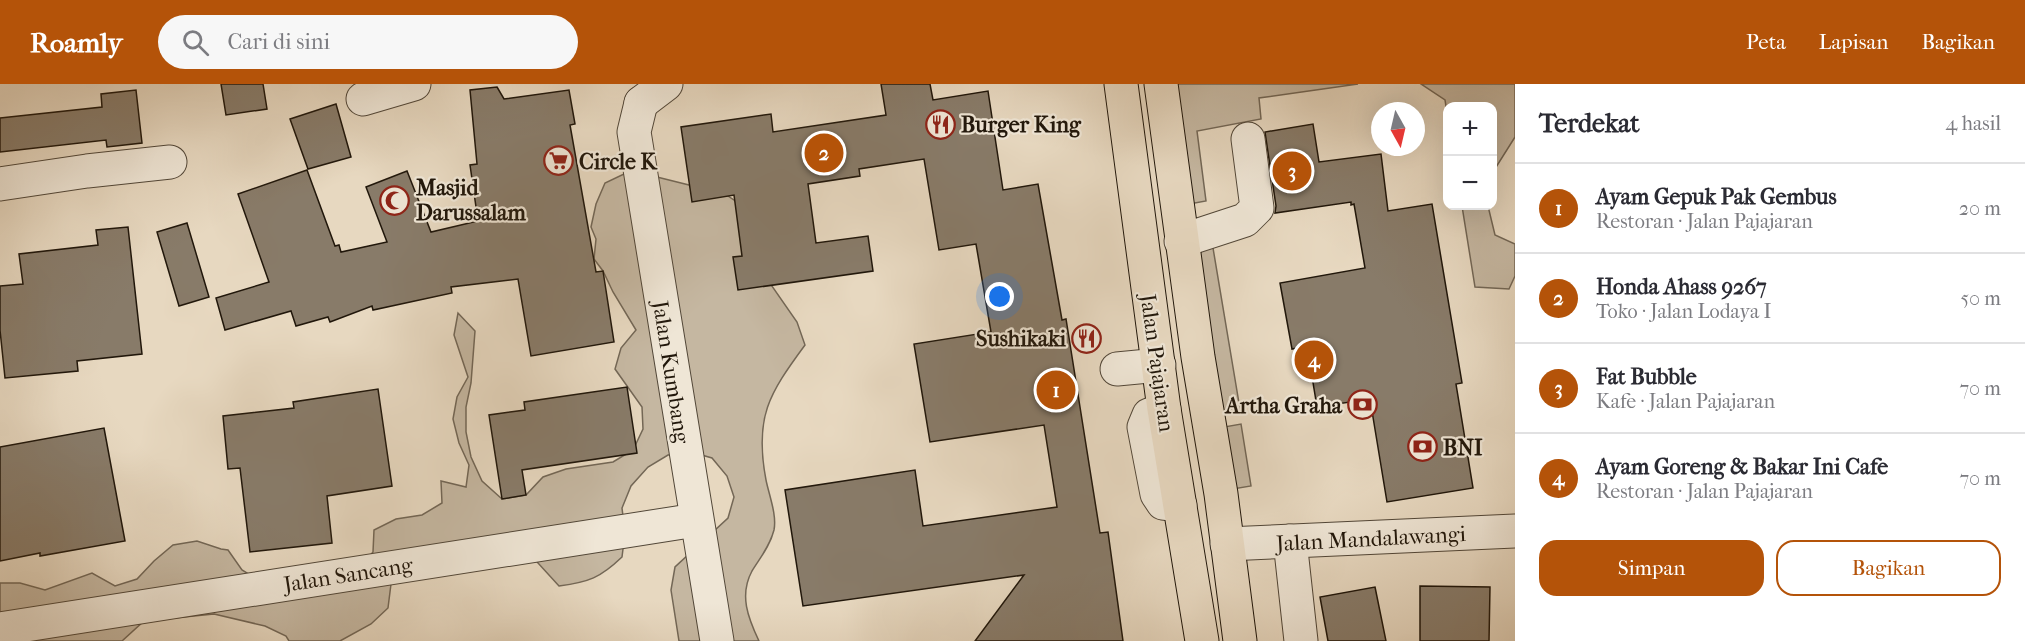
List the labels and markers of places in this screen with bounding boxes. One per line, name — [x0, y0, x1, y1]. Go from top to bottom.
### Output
restaurant icon: Burger King — [924, 108, 956, 140]
place label: Burger King — [961, 112, 1082, 138]
pin: 2 — [804, 130, 844, 176]
supermarket icon: Circle K — [542, 145, 574, 177]
pin: 3 — [1272, 148, 1312, 194]
place label: Circle K — [579, 149, 659, 175]
place label: Masjid Darussalam — [415, 175, 527, 226]
mosque icon: Masjid Darussalam — [379, 184, 411, 216]
restaurant icon: Sushikaki — [1071, 322, 1103, 354]
place label: Sushikaki — [976, 326, 1067, 352]
pin: 4 — [1294, 338, 1334, 382]
pin: 1 — [1036, 368, 1076, 412]
bank icon: Artha Graha — [1347, 389, 1379, 421]
place label: Artha Graha — [1224, 393, 1343, 419]
bank icon: BNI — [1406, 431, 1438, 463]
place label: BNI — [1443, 435, 1483, 461]

